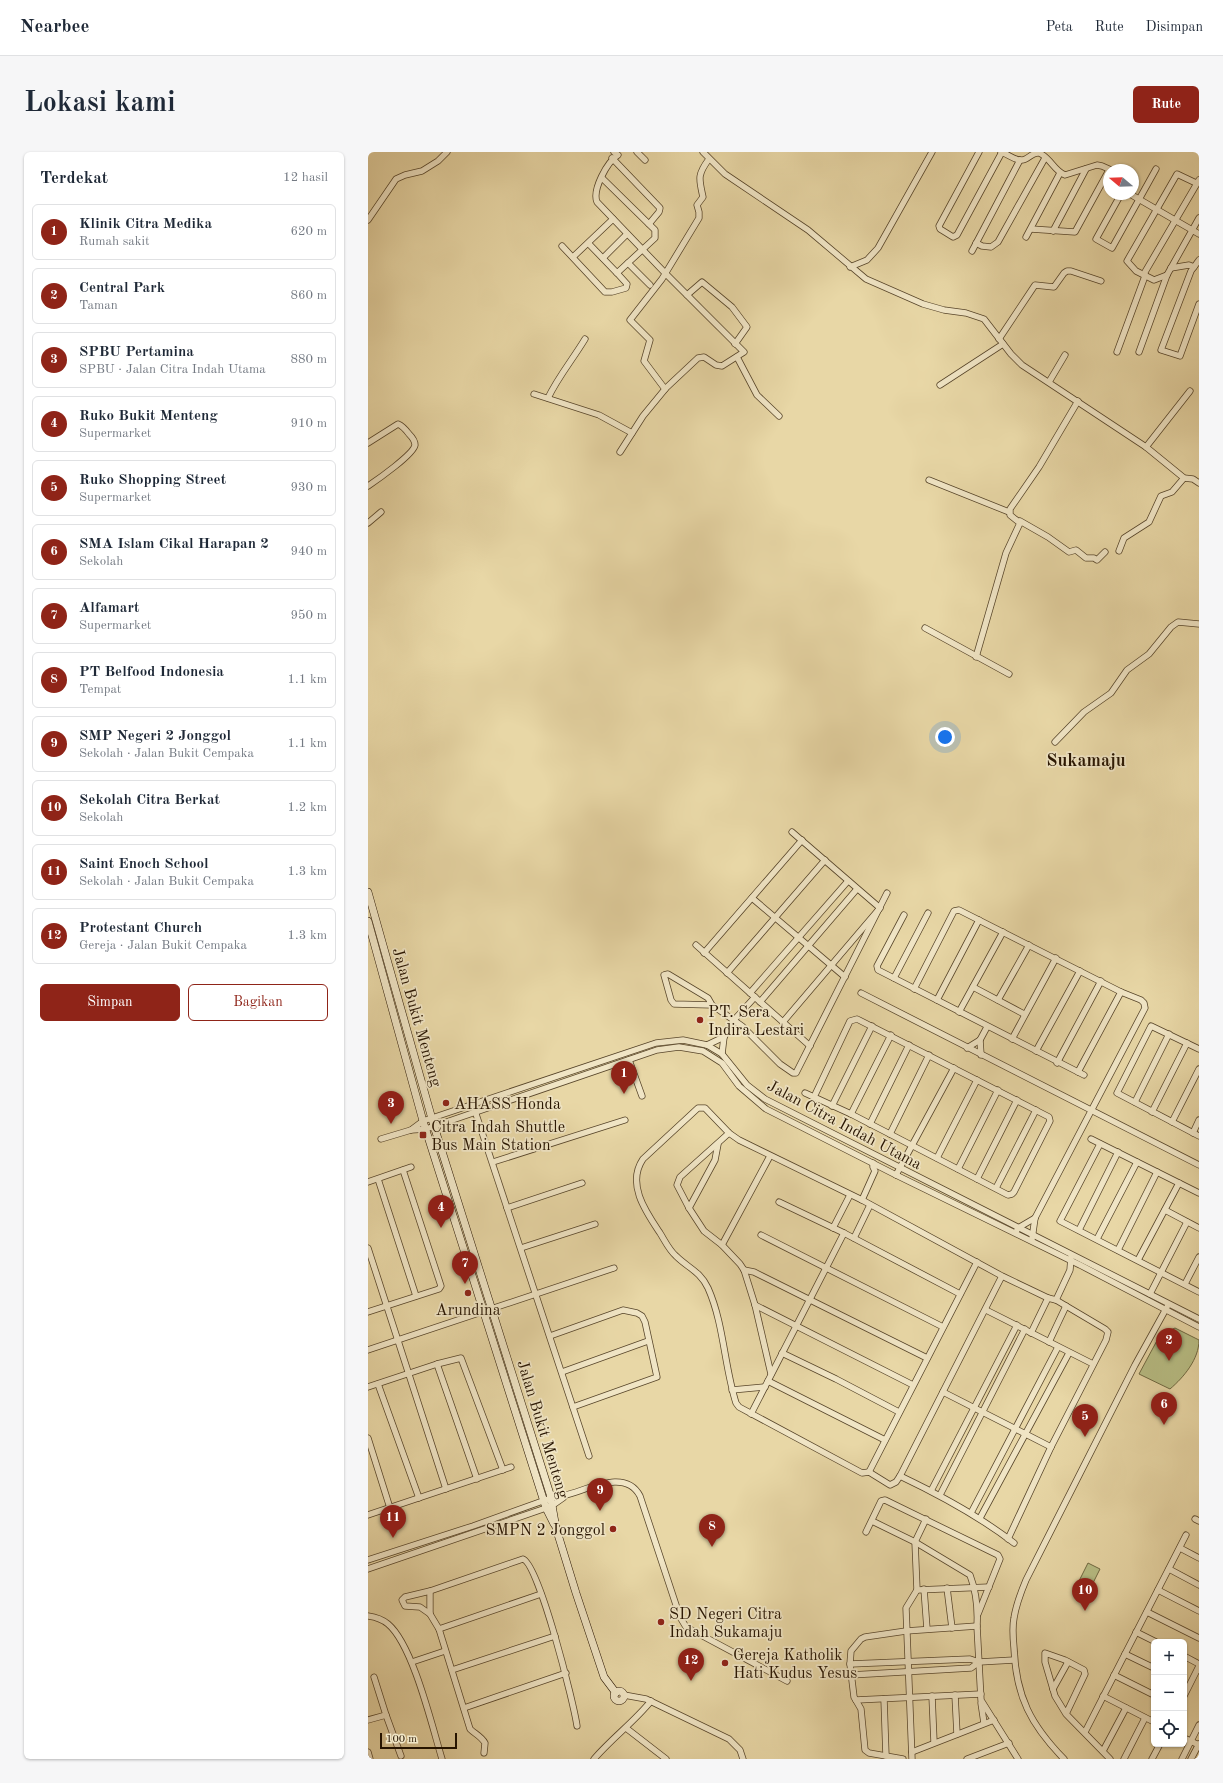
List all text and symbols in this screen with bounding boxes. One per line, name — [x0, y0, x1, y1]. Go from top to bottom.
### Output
text: Nearbee — [20, 18, 89, 37]
text: Peta — [1046, 20, 1073, 34]
text: Rute — [1095, 20, 1124, 34]
text: Disimpan — [1146, 20, 1203, 34]
button: Rute — [1133, 86, 1199, 123]
text: Lokasi kami — [24, 90, 176, 118]
north arrow — [1103, 164, 1139, 200]
text: Terdekat — [40, 170, 108, 187]
text: 12 hasil — [283, 171, 328, 184]
text: Klinik Citra Medika — [79, 217, 212, 232]
text: 1 — [50, 225, 58, 238]
text: 620 m — [290, 225, 327, 238]
text: Rumah sakit — [79, 235, 150, 248]
text: Central Park — [79, 281, 165, 296]
text: 2 — [50, 289, 58, 302]
text: 860 m — [290, 289, 327, 302]
text: Taman — [79, 299, 118, 312]
text: SPBU Pertamina — [79, 345, 194, 360]
text: 3 — [50, 353, 58, 366]
text: 880 m — [290, 353, 327, 366]
text: SPBU · Jalan Citra Indah Utama — [79, 363, 266, 376]
text: Ruko Bukit Menteng — [79, 409, 218, 424]
text: 4 — [50, 417, 58, 430]
text: 910 m — [290, 417, 327, 430]
text: Supermarket — [79, 427, 151, 440]
text: Ruko Shopping Street — [79, 473, 226, 488]
text: 5 — [50, 481, 58, 494]
text: 930 m — [290, 481, 327, 494]
text: Supermarket — [79, 491, 151, 504]
text: SMA Islam Cikal Harapan 2 — [79, 537, 269, 552]
text: 6 — [50, 545, 58, 558]
text: 940 m — [290, 545, 327, 558]
text: Sekolah — [79, 555, 123, 568]
text: Alfamart — [79, 601, 139, 616]
text: 7 — [50, 609, 58, 622]
text: 950 m — [290, 609, 327, 622]
text: Supermarket — [79, 619, 151, 632]
text: PT Belfood Indonesia — [79, 665, 224, 680]
text: 8 — [50, 673, 58, 686]
text: 1.1 km — [288, 673, 327, 686]
text: Tempat — [79, 683, 121, 696]
your location — [935, 727, 955, 747]
text: SMP Negeri 2 Jonggol — [79, 729, 231, 744]
text: 9 — [50, 737, 58, 750]
text: 1.1 km — [288, 737, 327, 750]
text: Sekolah · Jalan Bukit Cempaka — [79, 747, 254, 760]
district label: Sukamaju — [1046, 752, 1126, 770]
text: Sekolah Citra Berkat — [79, 793, 220, 808]
text: 10 — [46, 801, 62, 814]
text: 1.2 km — [288, 801, 327, 814]
text: Sekolah — [79, 811, 123, 824]
text: Saint Enoch School — [79, 857, 209, 872]
text: 11 — [46, 865, 62, 878]
text: 1.3 km — [288, 865, 327, 878]
text: Sekolah · Jalan Bukit Cempaka — [79, 875, 254, 888]
text: Protestant Church — [79, 921, 202, 936]
text: 12 — [46, 929, 62, 942]
text: 1.3 km — [288, 929, 327, 942]
text: Gereja · Jalan Bukit Cempaka — [79, 939, 247, 952]
street label: Jalan Bukit Menteng — [389, 946, 444, 1089]
button: Simpan — [40, 984, 180, 1021]
button: Bagikan — [188, 984, 328, 1021]
place label: PT. Sera Indira Lestari — [708, 1005, 804, 1039]
marker: PT. Sera Indira Lestari — [695, 1015, 705, 1025]
pin: 1 — [611, 1061, 637, 1094]
street label: Jalan Citra Indah Utama — [764, 1078, 924, 1173]
pin: 3 — [378, 1091, 404, 1124]
place label: AHASS Honda — [454, 1097, 561, 1113]
marker: AHASS Honda — [441, 1098, 451, 1108]
place label: Citra Indah Shuttle Bus Main Station — [431, 1120, 565, 1154]
marker: Citra Indah Shuttle Bus Main Station — [418, 1130, 428, 1140]
pin: 4 — [428, 1195, 454, 1228]
pin: 7 — [452, 1251, 478, 1284]
marker: Arundina — [463, 1288, 473, 1298]
place label: Arundina — [435, 1303, 501, 1319]
pin: 2 — [1156, 1328, 1182, 1361]
street label: Jalan Bukit Menteng — [513, 1358, 571, 1501]
pin: 6 — [1151, 1392, 1177, 1425]
pin: 5 — [1072, 1404, 1098, 1437]
pin: 9 — [587, 1478, 613, 1511]
pin: 11 — [380, 1505, 406, 1538]
pin: 8 — [699, 1514, 725, 1547]
place label: SMPN 2 Jonggol — [485, 1523, 605, 1539]
marker: SMPN 2 Jonggol — [608, 1524, 618, 1534]
pin: 10 — [1072, 1578, 1098, 1611]
place label: SD Negeri Citra Indah Sukamaju — [669, 1607, 783, 1641]
marker: SD Negeri Citra Indah Sukamaju — [656, 1617, 666, 1627]
map controls — [1151, 1639, 1187, 1747]
button: + — [1151, 1639, 1187, 1675]
pin: 12 — [678, 1648, 704, 1681]
place label: Gereja Katholik Hati Kudus Yesus — [733, 1648, 857, 1682]
marker: Gereja Katholik Hati Kudus Yesus — [720, 1658, 730, 1668]
button: − — [1151, 1675, 1187, 1711]
button: locate — [1151, 1711, 1187, 1747]
scale bar — [380, 1731, 457, 1750]
text: 100 m — [386, 1734, 417, 1745]

